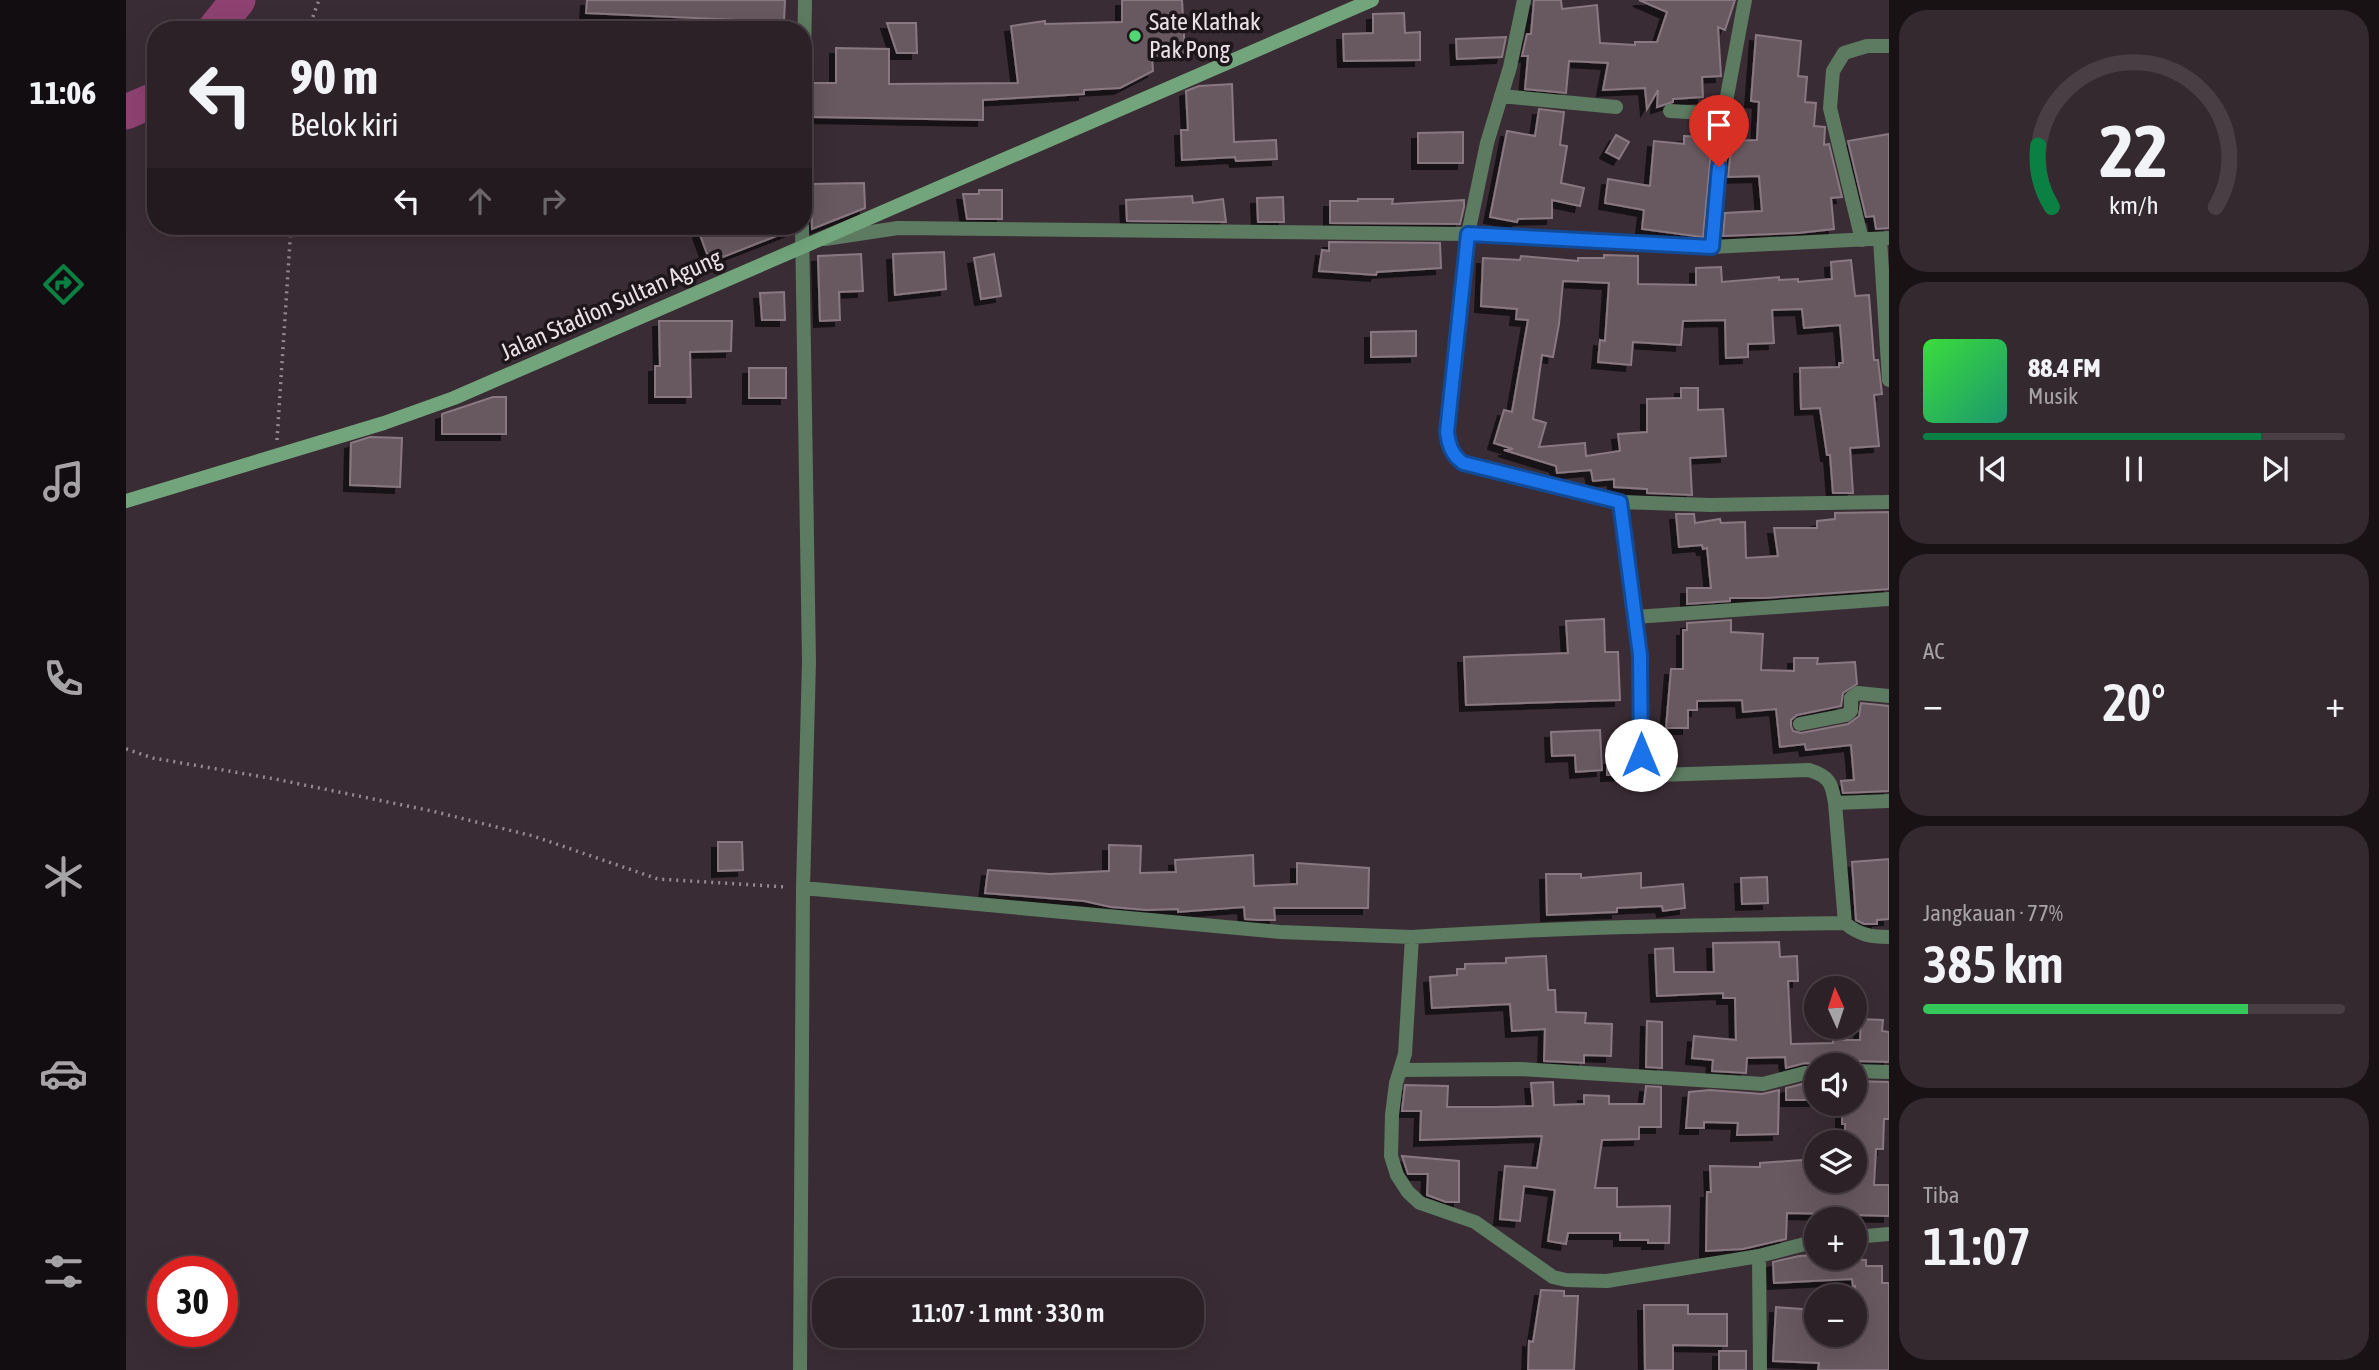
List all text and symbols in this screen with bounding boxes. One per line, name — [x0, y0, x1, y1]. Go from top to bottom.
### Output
place label: Sate Klathak Pak Pong — [1149, 8, 1261, 63]
marker: Sate Klathak Pak Pong — [1127, 28, 1143, 44]
text: 90 m — [290, 48, 378, 104]
icon: left — [175, 49, 266, 140]
text: 11:06 — [30, 74, 96, 111]
pin — [1689, 95, 1749, 167]
text: Belok kiri — [290, 106, 399, 143]
icon: arrive — [1700, 106, 1738, 144]
text: 22 — [2100, 109, 2168, 192]
icon: left — [388, 182, 426, 220]
icon: ahead — [461, 182, 499, 220]
icon: right — [534, 182, 572, 220]
text: km/h — [2109, 191, 2159, 219]
street label: Jalan Stadion Sultan Agung — [496, 243, 726, 366]
icon: directions — [39, 260, 88, 309]
text: 88.4 FM — [2028, 353, 2101, 383]
text: Musik — [2028, 383, 2078, 409]
icon: previous — [1974, 450, 2012, 488]
icon: pause — [2115, 450, 2153, 488]
icon: next — [2256, 450, 2294, 488]
icon: music — [39, 457, 88, 506]
text: AC — [1923, 638, 1945, 664]
icon: phone — [39, 654, 88, 703]
text: 20° — [2102, 672, 2166, 732]
text: − — [1923, 682, 1943, 725]
text: + — [2325, 682, 2345, 725]
position arrow — [1604, 718, 1678, 792]
icon: climate — [39, 852, 88, 901]
text: Jangkauan · 77% — [1923, 900, 2063, 926]
text: 385 km — [1923, 934, 2064, 994]
north arrow — [1804, 976, 1867, 1040]
map controls — [1804, 976, 1867, 1347]
icon: car — [39, 1049, 88, 1098]
button: sound — [1804, 1053, 1867, 1116]
button: layers — [1804, 1130, 1867, 1193]
text: Tiba — [1923, 1182, 1960, 1208]
button: + — [1804, 1207, 1867, 1270]
text: 11:07 — [1923, 1216, 2031, 1276]
icon: filters — [39, 1247, 88, 1296]
speed limit sign: 30 — [147, 1256, 238, 1347]
button: − — [1804, 1284, 1867, 1347]
text: 11:07 · 1 mnt · 330 m — [912, 1298, 1104, 1328]

